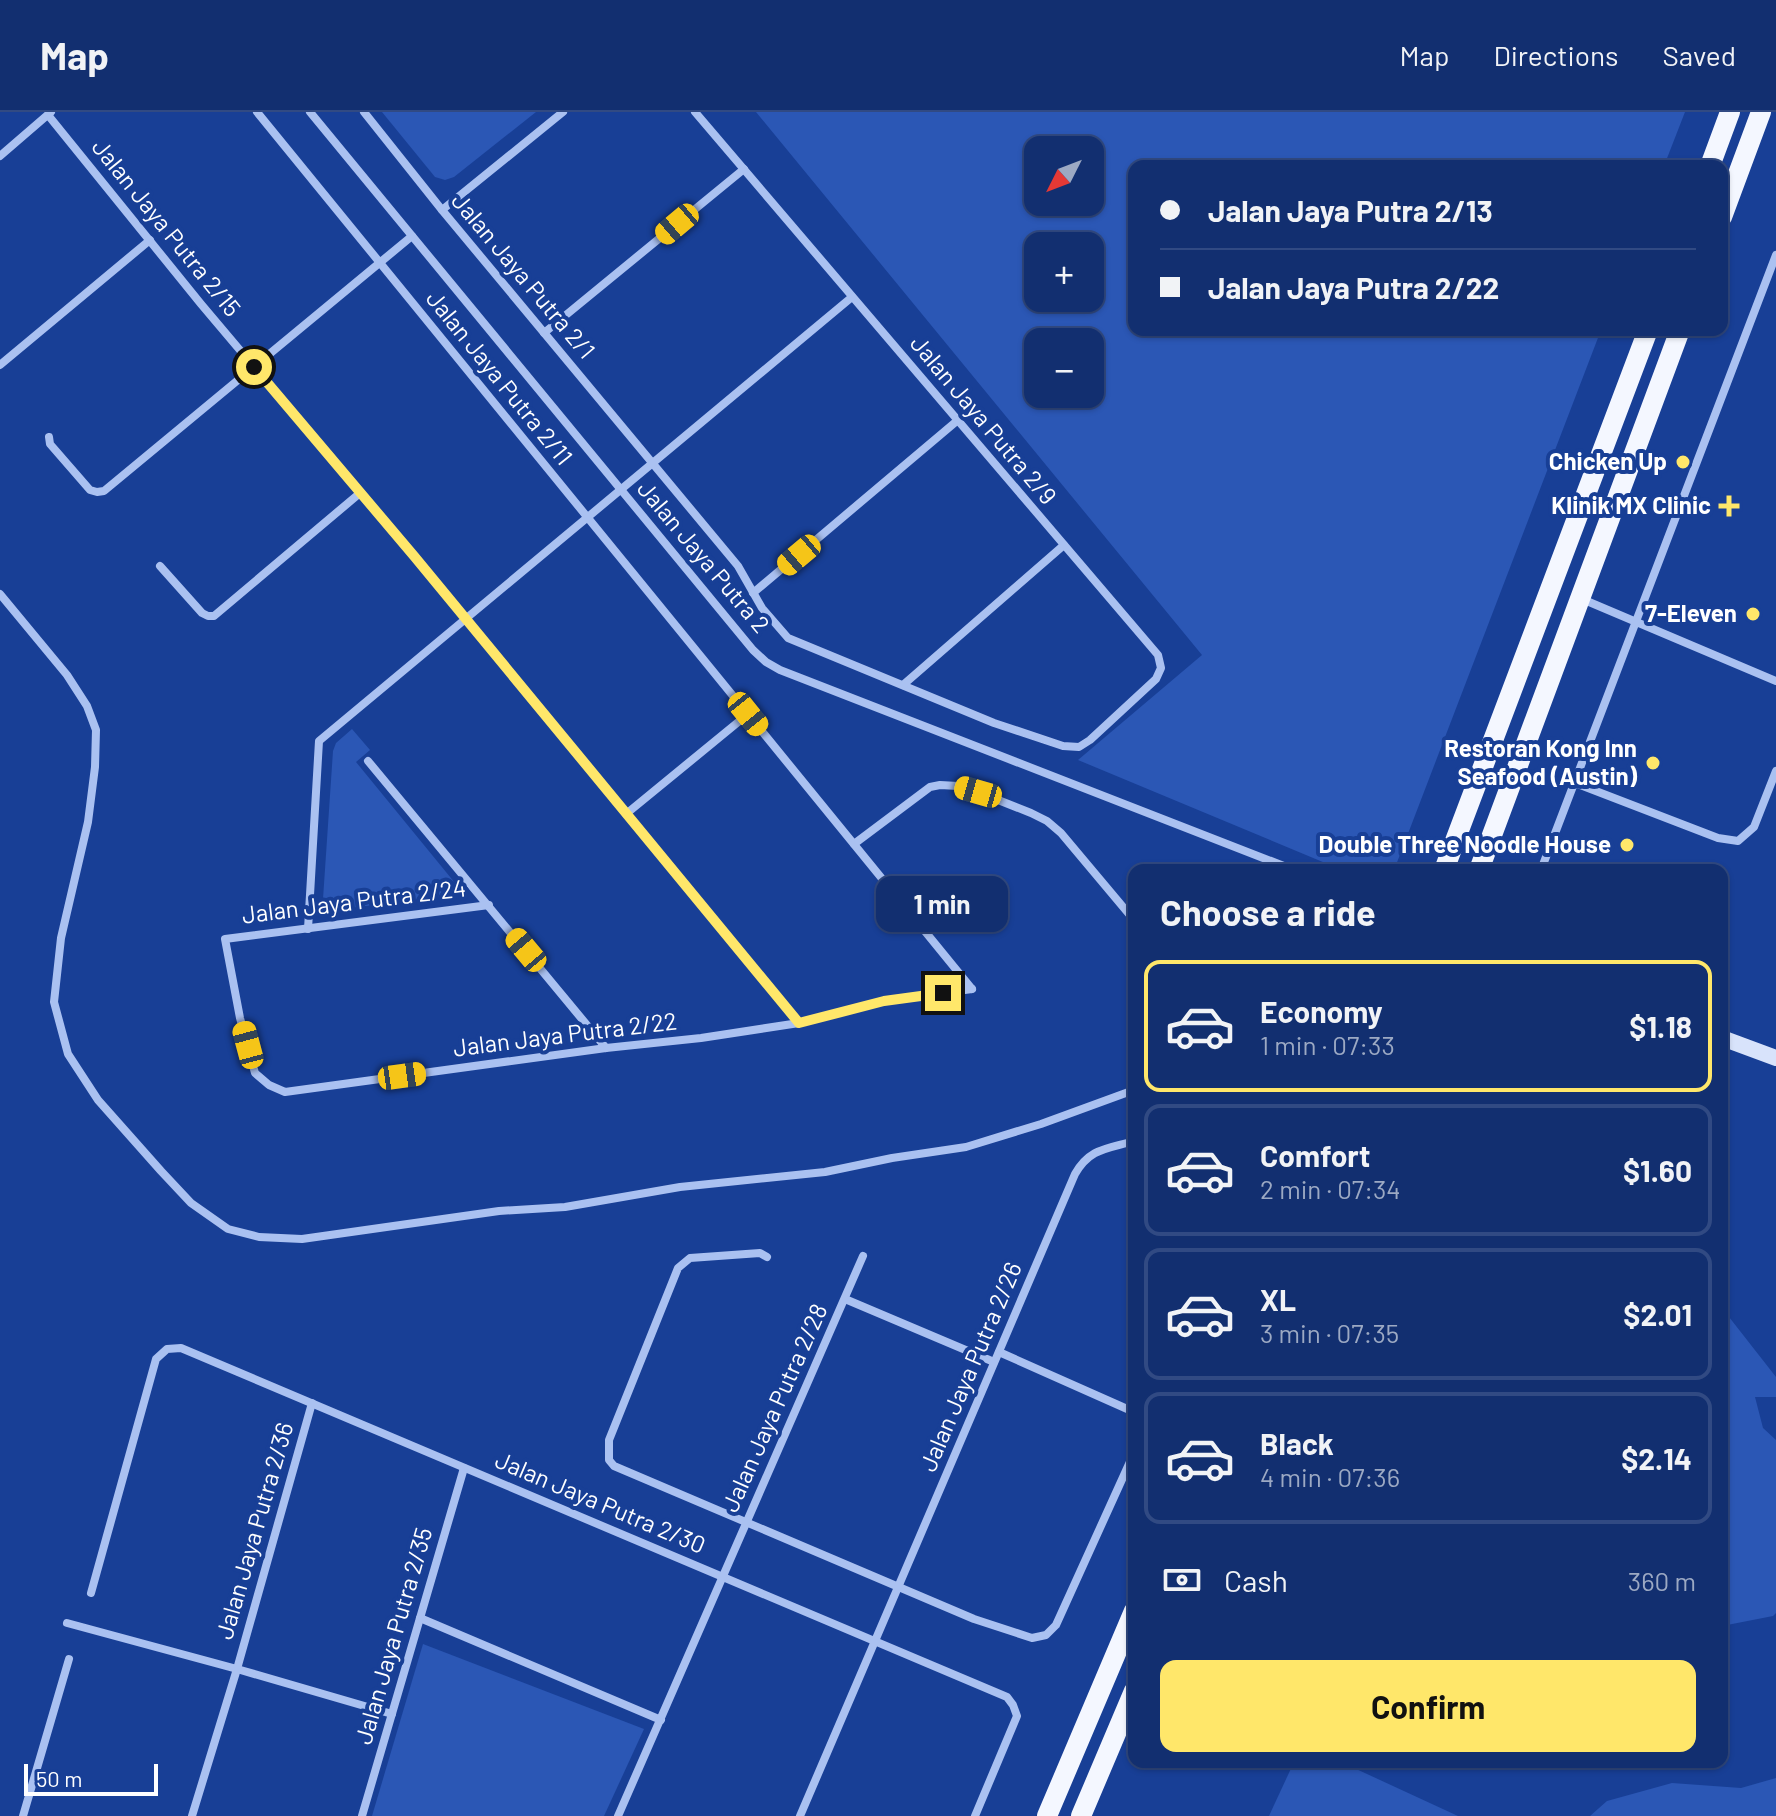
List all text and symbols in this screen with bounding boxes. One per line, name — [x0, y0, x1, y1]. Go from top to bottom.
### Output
text: Map — [40, 32, 109, 78]
text: Map — [1400, 38, 1449, 72]
text: Directions — [1493, 38, 1619, 72]
text: Saved — [1663, 38, 1736, 72]
street label: Jalan Jaya Putra 2/15 — [87, 132, 248, 322]
north arrow — [1024, 136, 1104, 216]
map controls — [1024, 136, 1104, 408]
street label: Jalan Jaya Putra 2/1 — [446, 186, 602, 364]
text: Jalan Jaya Putra 2/13 — [1208, 192, 1493, 228]
car — [651, 199, 703, 249]
button: + — [1024, 232, 1104, 312]
text: Jalan Jaya Putra 2/22 — [1208, 269, 1499, 305]
street label: Jalan Jaya Putra 2/11 — [421, 284, 580, 470]
button: − — [1024, 328, 1104, 408]
street label: Jalan Jaya Putra 2/9 — [905, 329, 1063, 510]
route start — [236, 349, 272, 385]
place label: Chicken Up — [1549, 446, 1667, 475]
marker: Chicken Up — [1674, 453, 1692, 471]
street label: Jalan Jaya Putra 2 — [632, 474, 776, 638]
place label: Klinik MX Clinic — [1551, 490, 1711, 519]
marker: Klinik MX Clinic — [1718, 495, 1740, 517]
car — [773, 530, 825, 580]
place label: 7-Eleven — [1645, 598, 1737, 627]
marker: 7-Eleven — [1744, 605, 1762, 623]
car — [724, 688, 772, 740]
place label: Restoran Kong Inn Seafood (Austin) — [1444, 733, 1638, 790]
marker: Restoran Kong Inn Seafood (Austin) — [1644, 754, 1662, 772]
car — [952, 774, 1004, 810]
place label: Double Three Noodle House — [1319, 829, 1611, 858]
marker: Double Three Noodle House — [1618, 836, 1636, 854]
street label: Jalan Jaya Putra 2/24 — [240, 872, 468, 929]
callout: 1 min — [877, 877, 1009, 933]
text: 1 min — [914, 888, 970, 919]
text: Choose a ride — [1160, 890, 1376, 933]
car — [501, 924, 551, 976]
route end — [925, 975, 961, 1011]
icon: car — [1164, 990, 1236, 1062]
text: Economy — [1260, 993, 1383, 1029]
street label: Jalan Jaya Putra 2/22 — [451, 1005, 678, 1062]
text: $1.18 — [1629, 1008, 1692, 1044]
car — [230, 1019, 266, 1071]
text: 1 min · 07:33 — [1260, 1029, 1395, 1060]
car — [377, 1061, 427, 1091]
icon: car — [1164, 1134, 1236, 1206]
text: Comfort — [1260, 1137, 1370, 1173]
text: $1.60 — [1623, 1152, 1692, 1188]
text: 2 min · 07:34 — [1260, 1173, 1401, 1204]
street label: Jalan Jaya Putra 2/26 — [912, 1257, 1027, 1476]
icon: car — [1164, 1278, 1236, 1350]
text: XL — [1260, 1281, 1296, 1317]
text: $2.01 — [1623, 1296, 1692, 1332]
street label: Jalan Jaya Putra 2/28 — [715, 1299, 833, 1516]
text: 3 min · 07:35 — [1260, 1317, 1399, 1348]
street label: Jalan Jaya Putra 2/36 — [209, 1419, 298, 1642]
icon: car — [1164, 1422, 1236, 1494]
text: Black — [1260, 1425, 1334, 1461]
text: $2.14 — [1621, 1440, 1692, 1476]
street label: Jalan Jaya Putra 2/30 — [491, 1444, 710, 1559]
text: 4 min · 07:36 — [1260, 1461, 1400, 1492]
street label: Jalan Jaya Putra 2/35 — [348, 1524, 437, 1747]
icon: cash — [1160, 1558, 1204, 1602]
text: Cash — [1224, 1562, 1288, 1598]
text: 360 m — [1628, 1565, 1696, 1596]
button: Confirm — [1160, 1660, 1696, 1752]
scale bar — [24, 1760, 158, 1796]
text: 50 m — [36, 1765, 82, 1791]

